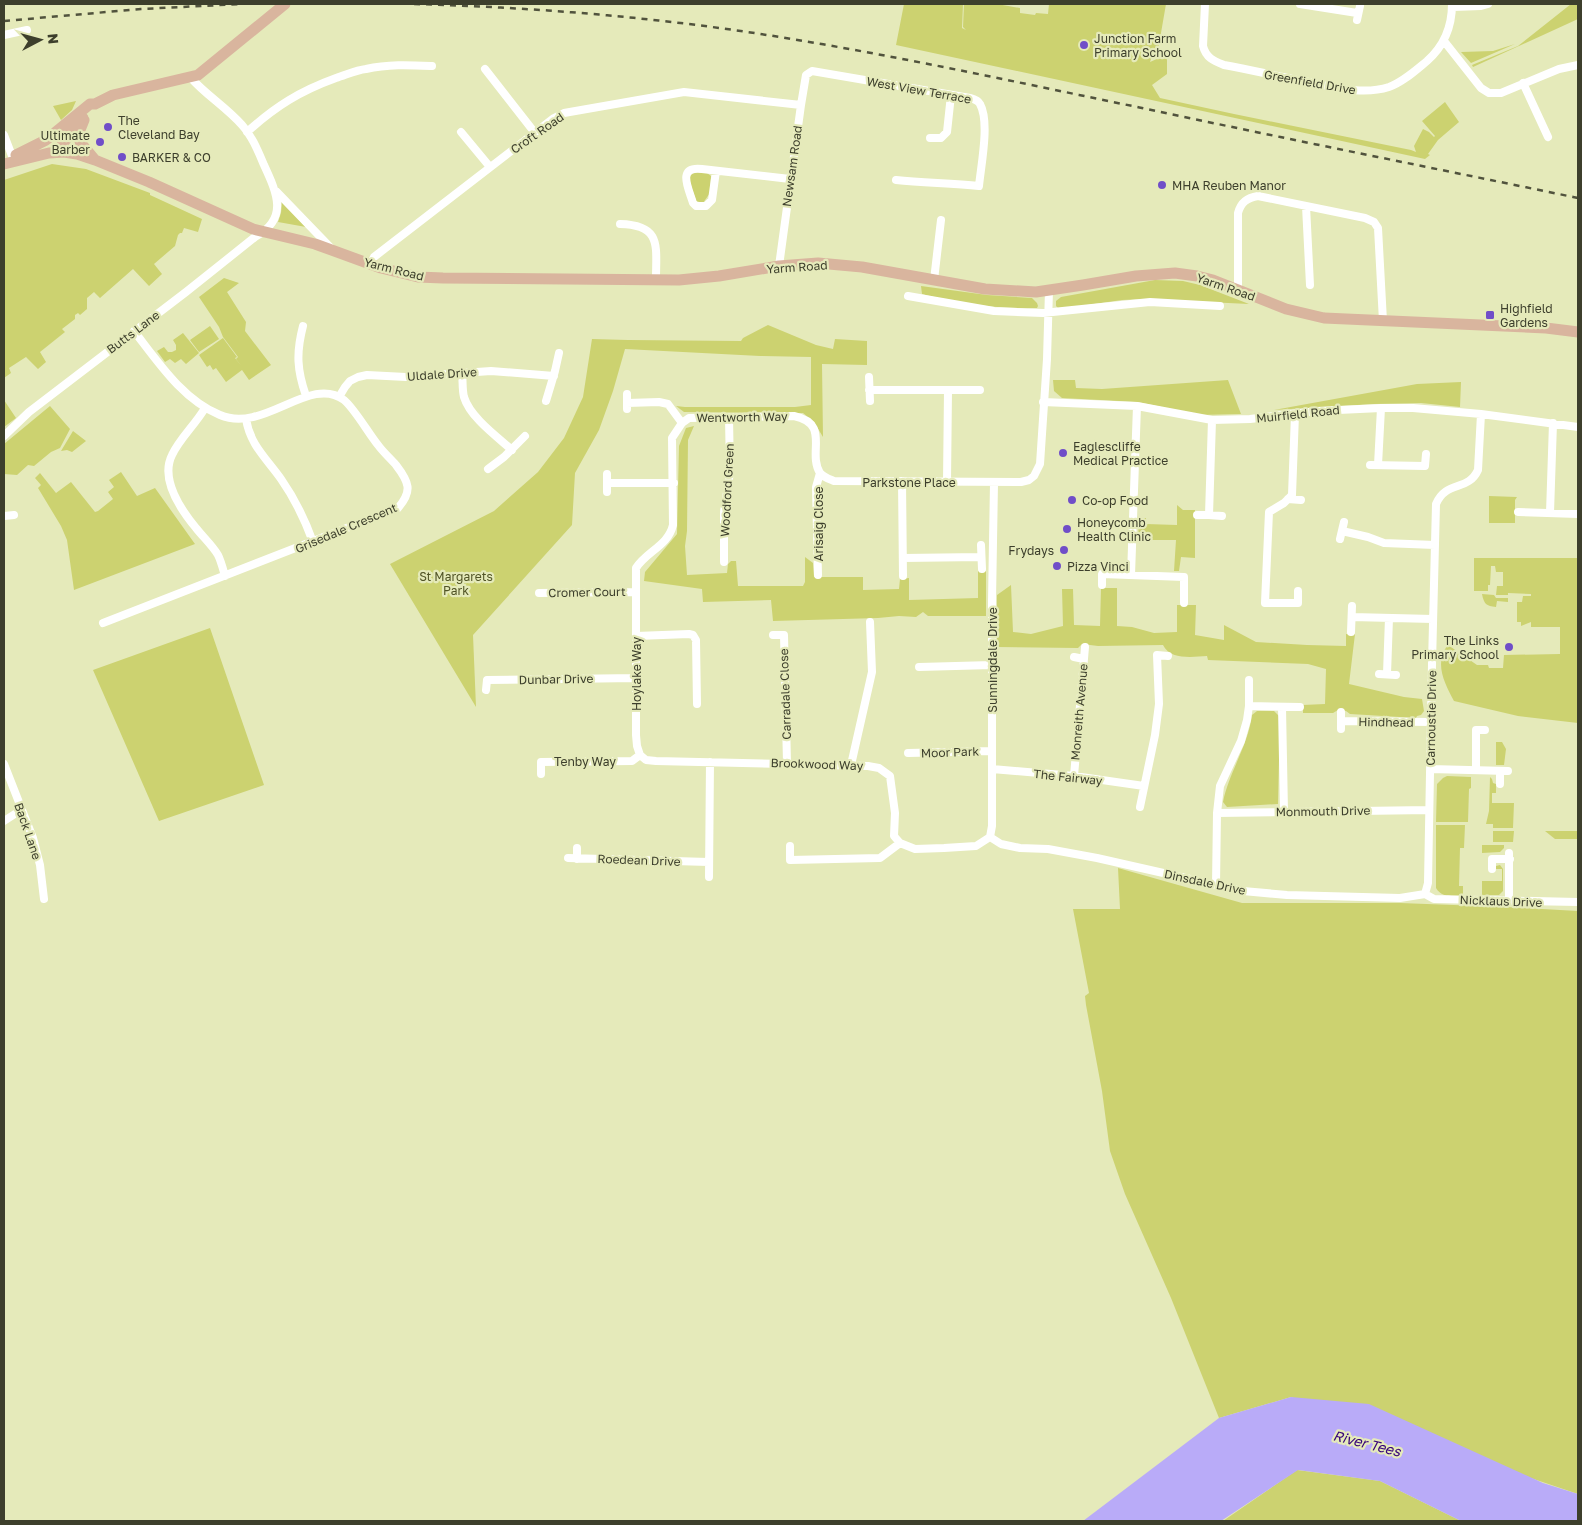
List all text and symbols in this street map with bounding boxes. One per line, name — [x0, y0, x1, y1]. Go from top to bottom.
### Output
north arrow — [15, 15, 65, 65]
place label: Junction Farm Primary School — [1094, 31, 1182, 60]
text: N — [44, 32, 62, 45]
marker: Junction Farm Primary School — [1078, 39, 1090, 51]
street label: Greenfield Drive — [1263, 67, 1357, 97]
street label: West View Terrace — [866, 73, 972, 107]
street label: Croft Road — [508, 109, 566, 157]
place label: The Cleveland Bay — [118, 113, 200, 142]
marker: The Cleveland Bay — [102, 121, 114, 133]
street label: Newsam Road — [779, 124, 805, 208]
place label: Ultimate Barber — [41, 128, 90, 157]
marker: Ultimate Barber — [94, 136, 106, 148]
place label: BARKER & CO — [132, 150, 211, 165]
marker: BARKER & CO — [116, 151, 128, 163]
place label: MHA Reuben Manor — [1172, 178, 1286, 193]
marker: MHA Reuben Manor — [1156, 179, 1168, 191]
street label: Yarm Road — [362, 254, 426, 284]
street label: Yarm Road — [766, 257, 828, 277]
street label: Yarm Road — [1195, 270, 1257, 304]
place label: Highfield Gardens — [1500, 301, 1553, 330]
street label: Butts Lane — [104, 307, 162, 357]
marker: Highfield Gardens — [1484, 309, 1496, 321]
street label: Uldale Drive — [407, 364, 478, 384]
street label: Muirfield Road — [1256, 402, 1340, 426]
street label: Wentworth Way — [696, 409, 788, 425]
place label: Eaglescliffe Medical Practice — [1073, 439, 1168, 468]
street label: Woodford Green — [717, 443, 737, 537]
marker: Eaglescliffe Medical Practice — [1057, 447, 1069, 459]
street label: Parkstone Place — [862, 475, 956, 490]
street label: Arisaig Close — [811, 486, 826, 562]
place label: Co-op Food — [1082, 493, 1148, 508]
marker: Co-op Food — [1066, 494, 1078, 506]
street label: Grisedale Crescent — [293, 500, 399, 556]
place label: Honeycomb Health Clinic — [1077, 515, 1151, 544]
marker: Honeycomb Health Clinic — [1061, 523, 1073, 535]
place label: Frydays — [1008, 543, 1054, 558]
marker: Frydays — [1058, 544, 1070, 556]
place label: Pizza Vinci — [1067, 559, 1129, 574]
marker: Pizza Vinci — [1051, 560, 1063, 572]
park label: St Margarets Park — [419, 569, 493, 598]
street label: Cromer Court — [548, 584, 626, 600]
street label: Sunningdale Drive — [985, 607, 1000, 713]
place label: The Links Primary School — [1411, 633, 1499, 662]
street label: Hoylake Way — [629, 637, 644, 711]
marker: The Links Primary School — [1503, 641, 1515, 653]
street label: Carradale Close — [776, 648, 794, 740]
street label: Monreith Avenue — [1067, 663, 1091, 761]
street label: Carnoustie Drive — [1423, 670, 1439, 766]
street label: Dunbar Drive — [519, 671, 593, 687]
street label: Hindhead — [1358, 714, 1414, 730]
street label: Moor Park — [921, 743, 980, 761]
street label: Tenby Way — [554, 754, 616, 769]
street label: Brookwood Way — [770, 755, 864, 773]
street label: The Fairway — [1033, 766, 1104, 788]
street label: Back Lane — [11, 801, 45, 861]
street label: Monmouth Drive — [1275, 803, 1371, 819]
street label: Roedean Drive — [597, 851, 681, 869]
street label: Dinsdale Drive — [1163, 866, 1247, 898]
street label: Nicklaus Drive — [1459, 892, 1543, 910]
water label: River Tees — [1331, 1426, 1403, 1460]

